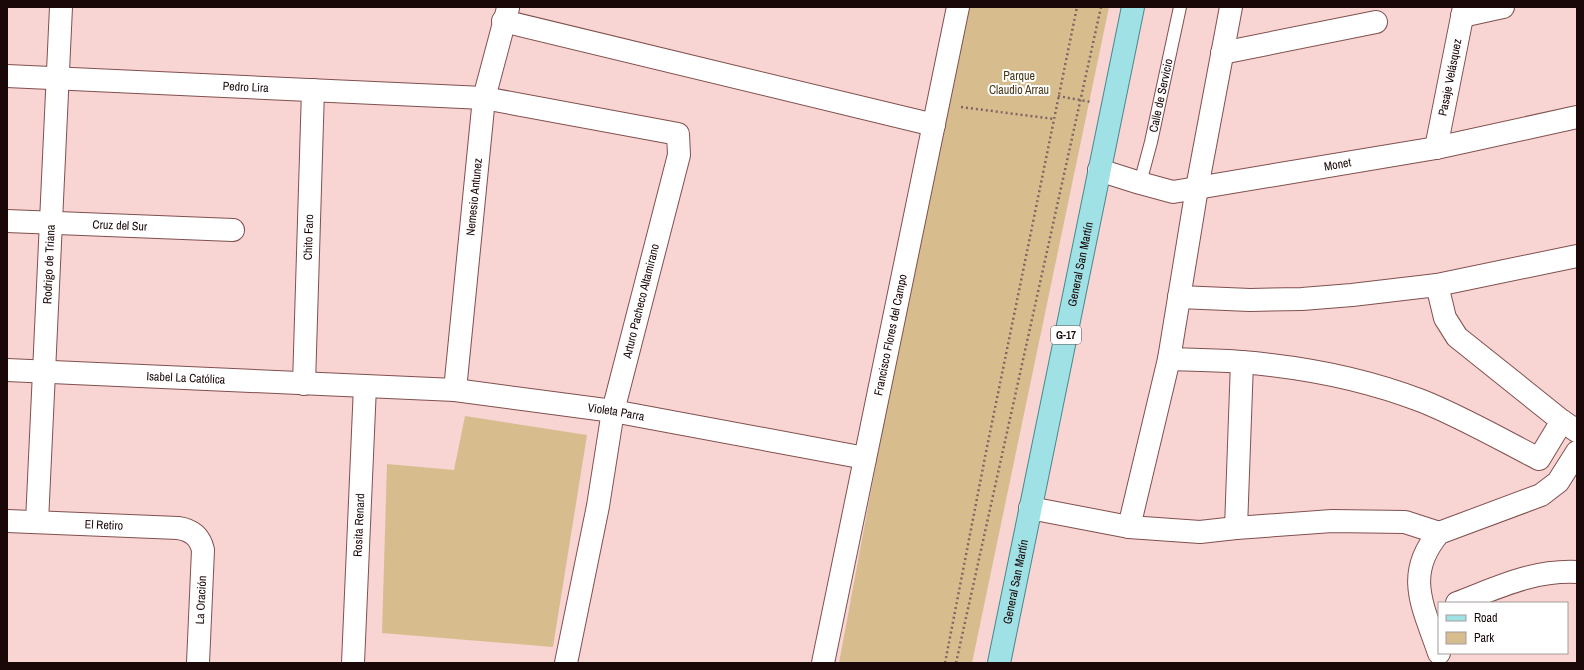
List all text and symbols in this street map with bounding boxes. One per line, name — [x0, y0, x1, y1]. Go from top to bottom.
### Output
street label: Pasaje Velásquez — [1435, 37, 1466, 117]
street label: Calle de Servicio — [1145, 57, 1177, 134]
park label: Parque Claudio Arrau — [989, 68, 1049, 98]
street label: Pedro Lira — [222, 78, 270, 96]
street label: Monet — [1323, 154, 1353, 175]
street label: Nemesio Antunez — [462, 157, 486, 236]
street label: Chito Faro — [300, 214, 317, 260]
street label: Cruz del Sur — [92, 216, 148, 235]
street label: General San Martín — [1064, 220, 1097, 308]
street label: Rodrigo de Triana — [39, 224, 59, 304]
street label: Arturo Pacheco Altamirano — [619, 242, 663, 361]
street label: Francisco Flores del Campo — [870, 273, 911, 397]
road number: G-17 — [1051, 326, 1081, 344]
street label: Isabel La Católica — [146, 368, 226, 388]
street label: Violeta Parra — [587, 400, 646, 425]
street label: Rosita Renard — [350, 493, 368, 557]
street label: El Retiro — [84, 516, 123, 534]
street label: General San Martín — [999, 538, 1032, 625]
street label: La Oración — [192, 575, 210, 625]
legend — [1438, 602, 1568, 654]
text: Road — [1474, 610, 1498, 626]
text: Park — [1474, 630, 1494, 646]

